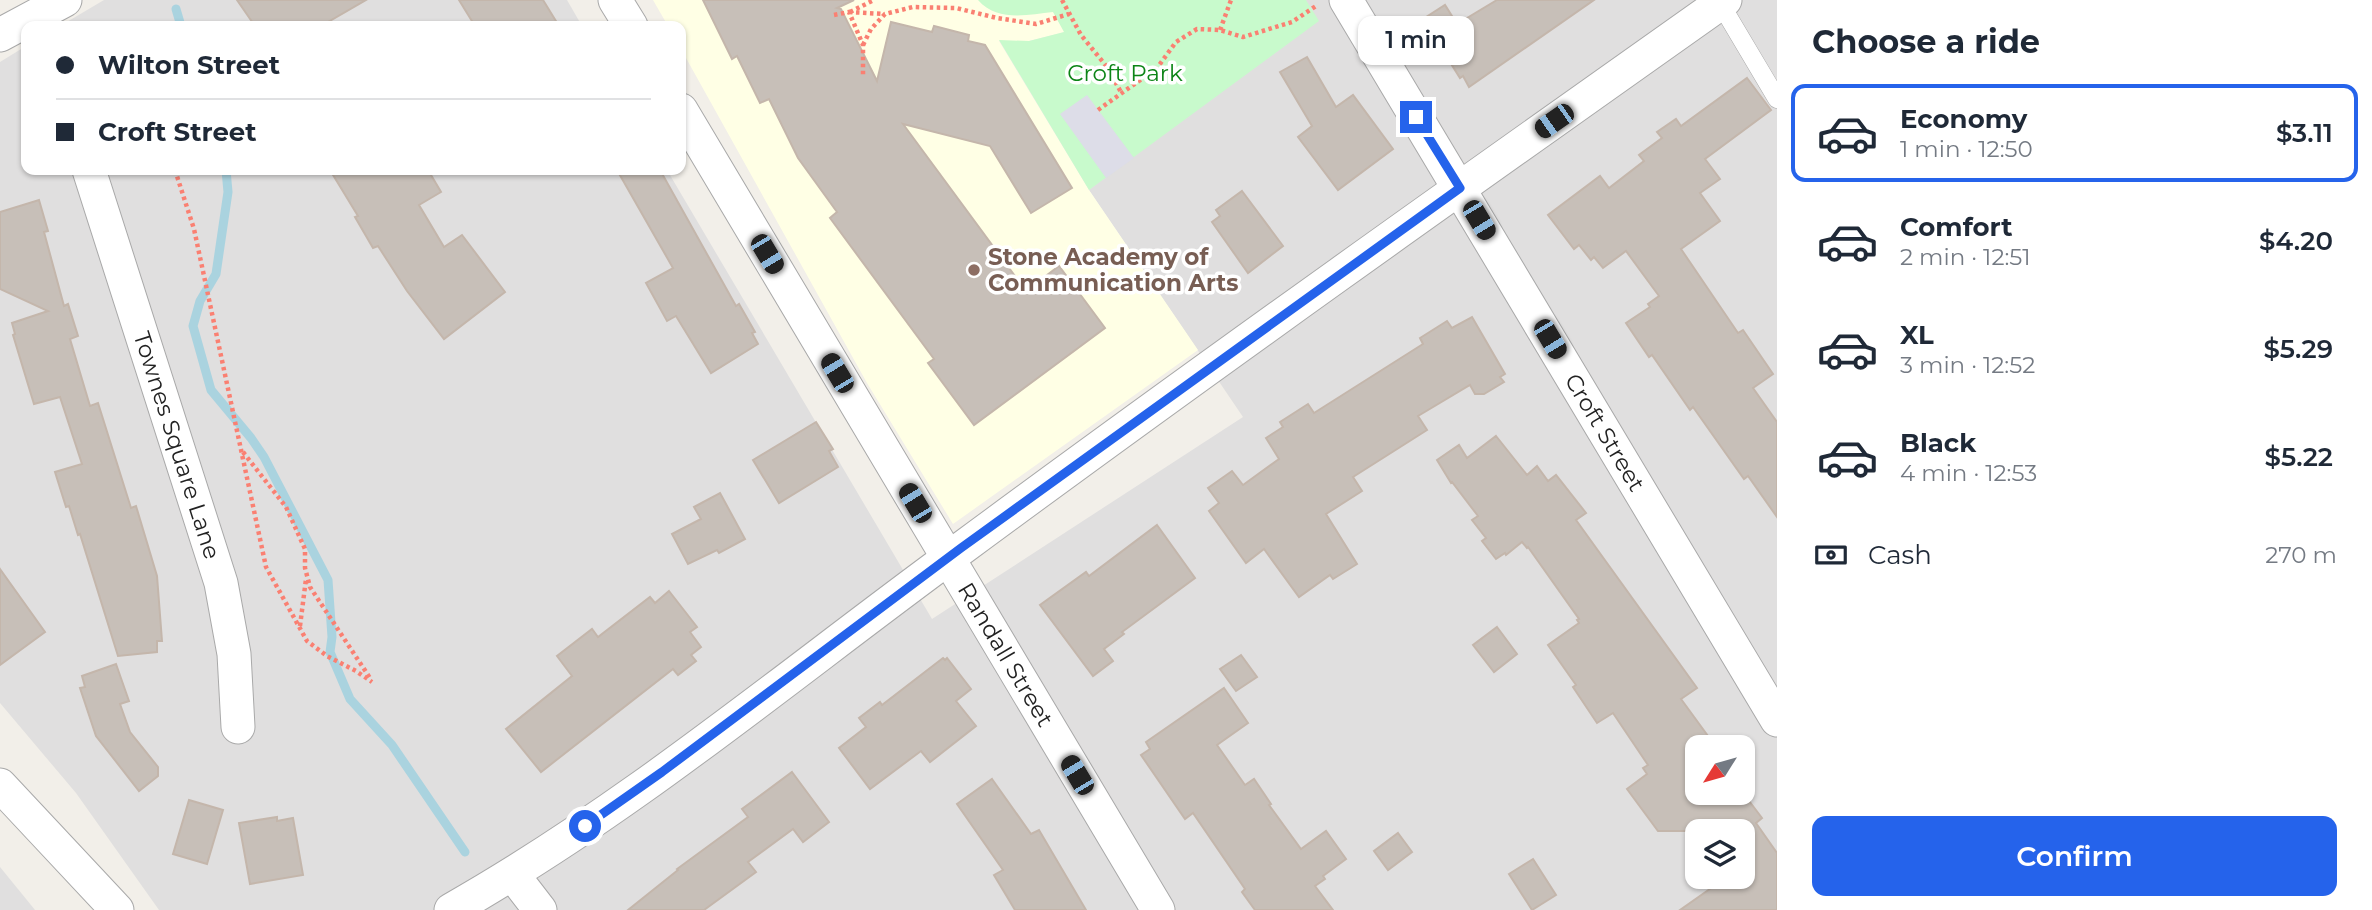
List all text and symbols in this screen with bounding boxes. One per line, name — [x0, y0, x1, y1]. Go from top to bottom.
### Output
callout: 1 min — [1358, 16, 1474, 64]
text: Choose a ride — [1812, 22, 2040, 61]
text: 1 min — [1385, 26, 1447, 54]
text: Wilton Street — [98, 49, 280, 81]
park label: Croft Park — [1067, 59, 1183, 87]
car — [1531, 100, 1578, 142]
route end — [1400, 101, 1432, 133]
icon: car — [1816, 102, 1879, 165]
text: Economy — [1900, 103, 2027, 135]
text: Croft Street — [98, 116, 257, 148]
text: $3.11 — [2276, 117, 2333, 149]
text: 1 min · 12:50 — [1900, 135, 2033, 163]
car — [1460, 197, 1499, 243]
icon: car — [1816, 210, 1879, 273]
text: Comfort — [1900, 211, 2012, 243]
text: $4.20 — [2259, 225, 2333, 257]
car — [748, 231, 787, 277]
place label: Stone Academy of Communication Arts — [988, 243, 1238, 297]
text: 2 min · 12:51 — [1900, 243, 2031, 271]
marker: Stone Academy of Communication Arts — [966, 262, 982, 278]
car — [1531, 316, 1570, 362]
icon: car — [1816, 318, 1879, 381]
text: XL — [1900, 319, 1934, 351]
street label: Townes Square Lane — [128, 328, 226, 563]
text: $5.29 — [2263, 333, 2333, 365]
car — [818, 350, 857, 396]
text: 3 min · 12:52 — [1900, 351, 2035, 379]
street label: Croft Street — [1559, 368, 1651, 496]
icon: car — [1816, 426, 1879, 489]
text: Black — [1900, 427, 1976, 459]
text: $5.22 — [2265, 441, 2333, 473]
text: 4 min · 12:53 — [1900, 459, 2037, 487]
car — [896, 480, 935, 526]
icon: cash — [1812, 536, 1850, 574]
text: Cash — [1868, 539, 1932, 571]
text: 270 m — [2265, 541, 2337, 569]
street label: Randall Street — [952, 577, 1059, 732]
north arrow — [1685, 735, 1755, 805]
map controls — [1685, 735, 1755, 889]
car — [1058, 752, 1097, 798]
route start — [569, 810, 601, 842]
button: Confirm — [1812, 816, 2337, 896]
button: layers — [1685, 819, 1755, 889]

